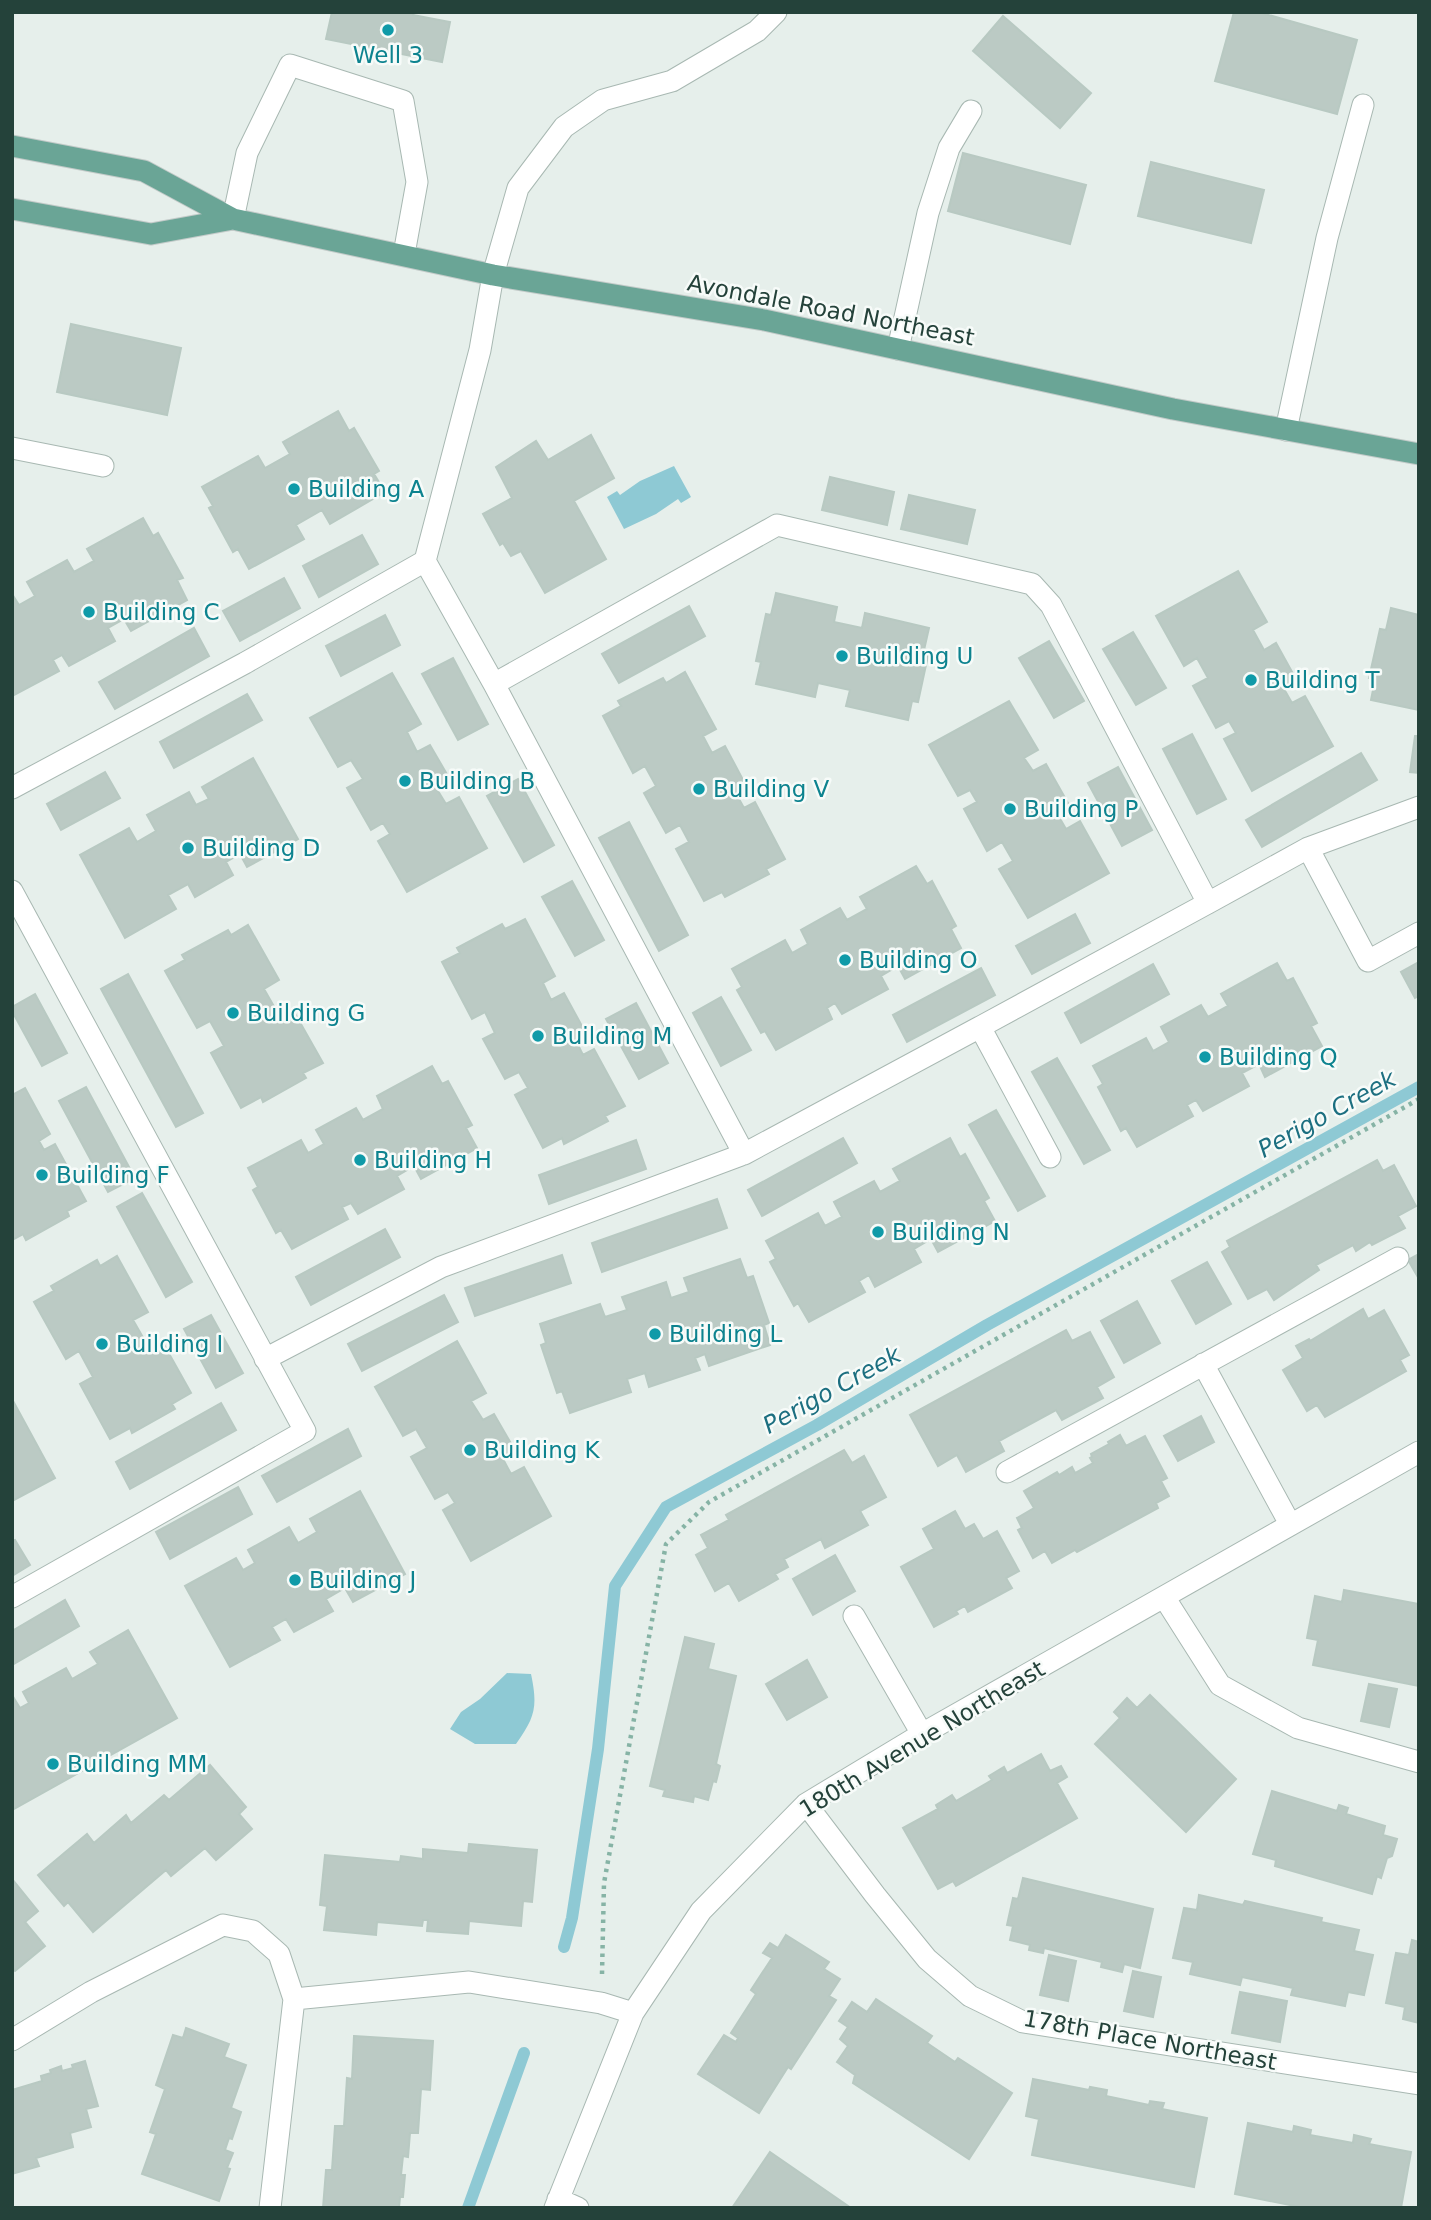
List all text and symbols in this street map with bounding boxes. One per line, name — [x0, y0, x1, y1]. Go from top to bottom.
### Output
marker: Well 3 — [380, 22, 396, 38]
place label: Well 3 — [353, 42, 423, 68]
street label: Avondale Road Northeast — [685, 269, 977, 351]
place label: Building A — [308, 476, 425, 502]
marker: Building A — [286, 481, 302, 497]
place label: Building C — [103, 599, 220, 625]
marker: Building C — [81, 604, 97, 620]
place label: Building U — [856, 643, 973, 669]
marker: Building U — [834, 648, 850, 664]
place label: Building T — [1265, 667, 1381, 693]
marker: Building T — [1243, 672, 1259, 688]
place label: Building B — [419, 768, 535, 794]
marker: Building B — [397, 773, 413, 789]
place label: Building V — [713, 776, 830, 802]
marker: Building V — [691, 781, 707, 797]
place label: Building P — [1024, 796, 1139, 822]
marker: Building P — [1002, 801, 1018, 817]
place label: Building D — [202, 835, 320, 861]
marker: Building D — [180, 840, 196, 856]
place label: Building O — [859, 947, 978, 973]
marker: Building O — [837, 952, 853, 968]
place label: Building G — [247, 1000, 365, 1026]
marker: Building G — [225, 1005, 241, 1021]
place label: Building M — [552, 1023, 672, 1049]
marker: Building M — [530, 1028, 546, 1044]
place label: Building Q — [1219, 1044, 1338, 1070]
marker: Building Q — [1197, 1049, 1213, 1065]
water label: Perigo Creek — [1253, 1064, 1402, 1163]
place label: Building H — [374, 1147, 492, 1173]
marker: Building H — [352, 1152, 368, 1168]
place label: Building F — [56, 1162, 170, 1188]
marker: Building F — [34, 1167, 50, 1183]
place label: Building N — [892, 1219, 1010, 1245]
marker: Building N — [870, 1224, 886, 1240]
place label: Building L — [669, 1321, 783, 1347]
marker: Building L — [647, 1326, 663, 1342]
place label: Building I — [116, 1331, 223, 1357]
marker: Building I — [94, 1336, 110, 1352]
water label: Perigo Creek — [758, 1340, 907, 1439]
place label: Building K — [484, 1437, 601, 1463]
marker: Building K — [462, 1442, 478, 1458]
place label: Building J — [309, 1567, 416, 1593]
marker: Building J — [287, 1572, 303, 1588]
street label: 180th Avenue Northeast — [795, 1655, 1049, 1823]
place label: Building MM — [67, 1751, 207, 1777]
marker: Building MM — [45, 1756, 61, 1772]
street label: 178th Place Northeast — [1021, 2005, 1279, 2075]

